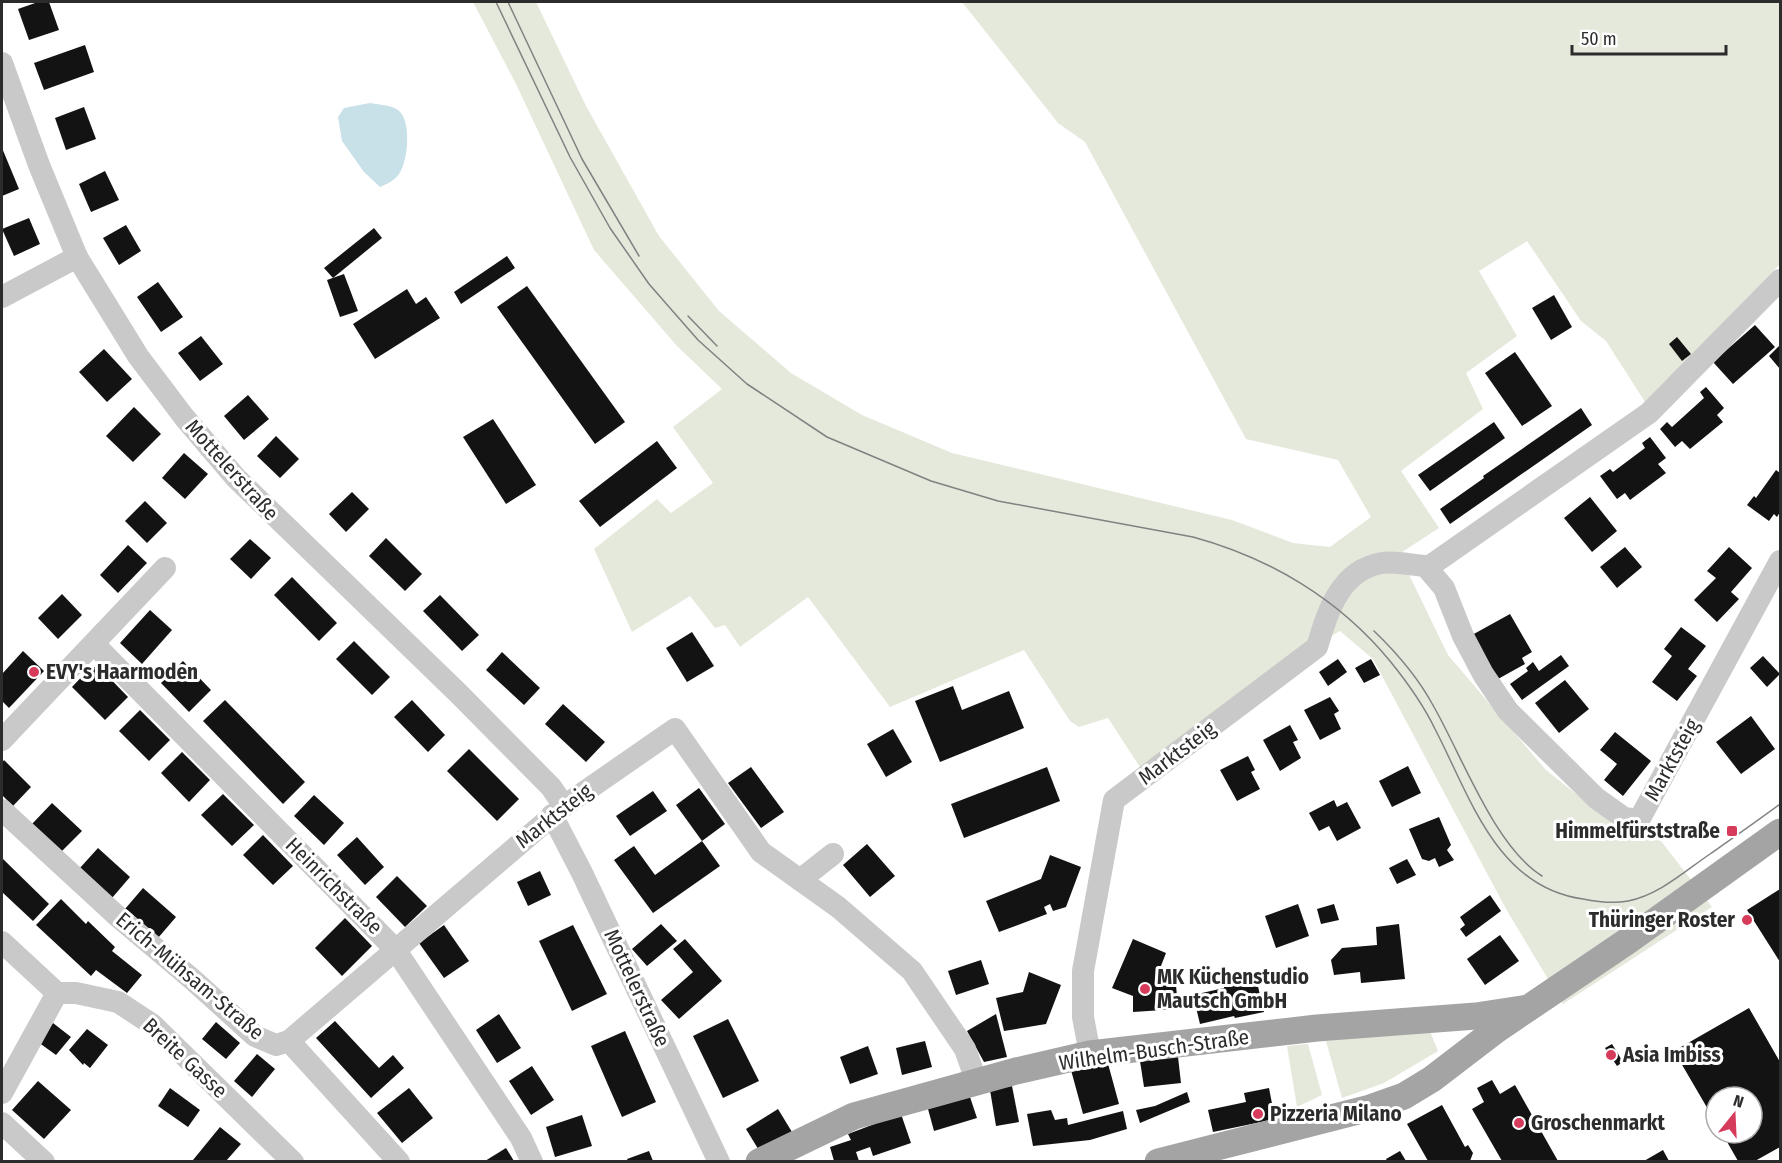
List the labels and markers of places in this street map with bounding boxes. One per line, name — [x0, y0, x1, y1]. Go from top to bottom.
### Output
place label: EVY's Haarmoden — [46, 659, 198, 685]
marker: EVY's Haarmoden — [27, 665, 41, 679]
place label: Himmelfürststraße — [1555, 818, 1720, 844]
marker: Himmelfürststraße — [1725, 824, 1739, 838]
place label: Thüringer Roster — [1589, 907, 1735, 933]
marker: Thüringer Roster — [1740, 913, 1754, 927]
place label: MK Küchenstudio Mautsch GmbH — [1157, 964, 1309, 1014]
marker: MK Küchenstudio Mautsch GmbH — [1138, 982, 1152, 996]
place label: Asia Imbiss — [1622, 1042, 1721, 1068]
marker: Asia Imbiss — [1604, 1048, 1618, 1062]
place label: Pizzeria Milano — [1270, 1101, 1402, 1127]
marker: Pizzeria Milano — [1251, 1107, 1265, 1121]
place label: Groschenmarkt — [1531, 1110, 1666, 1136]
marker: Groschenmarkt — [1512, 1116, 1526, 1130]

